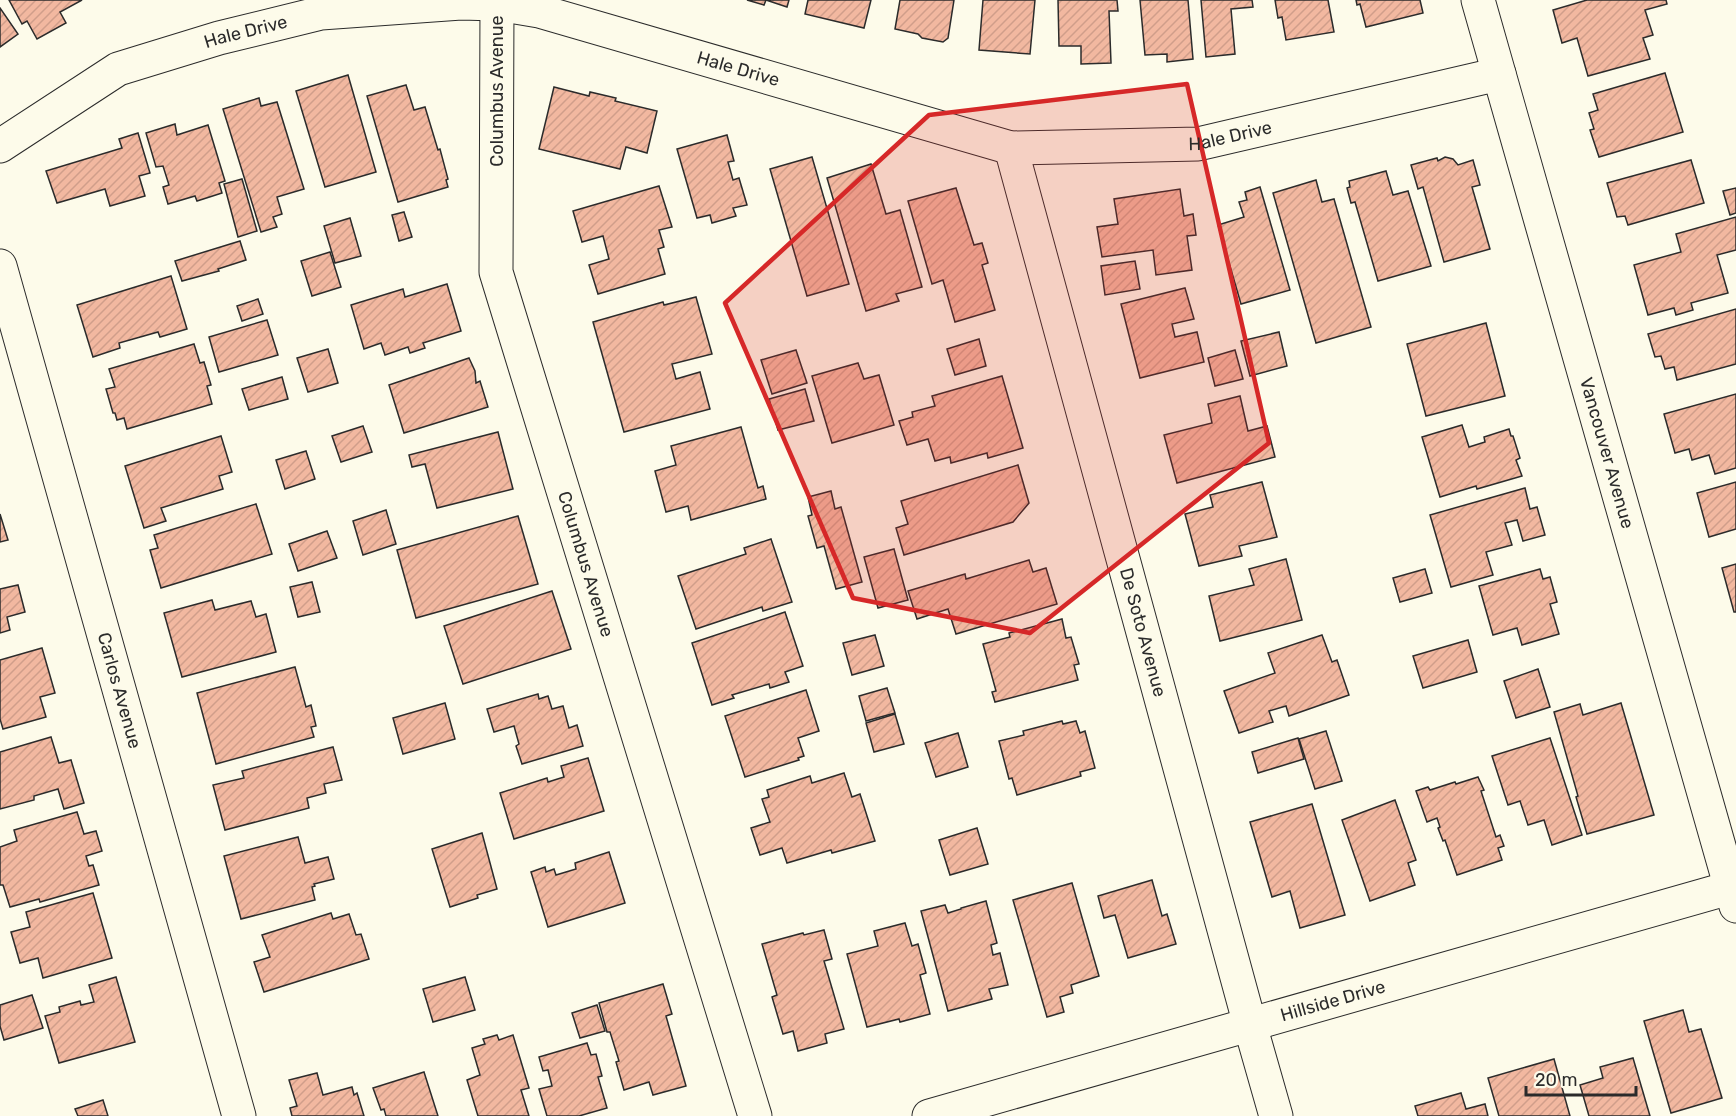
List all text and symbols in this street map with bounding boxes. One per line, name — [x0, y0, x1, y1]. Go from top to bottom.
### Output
street label: Hale Drive — [201, 11, 290, 53]
street label: Columbus Avenue — [486, 15, 508, 167]
street label: Hale Drive — [694, 46, 782, 91]
street label: Hale Drive — [1188, 116, 1274, 155]
street label: Vancouver Avenue — [1575, 375, 1639, 531]
street label: Columbus Avenue — [553, 488, 618, 640]
street label: De Soto Avenue — [1115, 565, 1171, 699]
street label: Carlos Avenue — [93, 630, 146, 751]
street label: Hillside Drive — [1278, 975, 1388, 1026]
scale bar — [1526, 1059, 1636, 1097]
text: 20 m — [1535, 1069, 1577, 1091]

